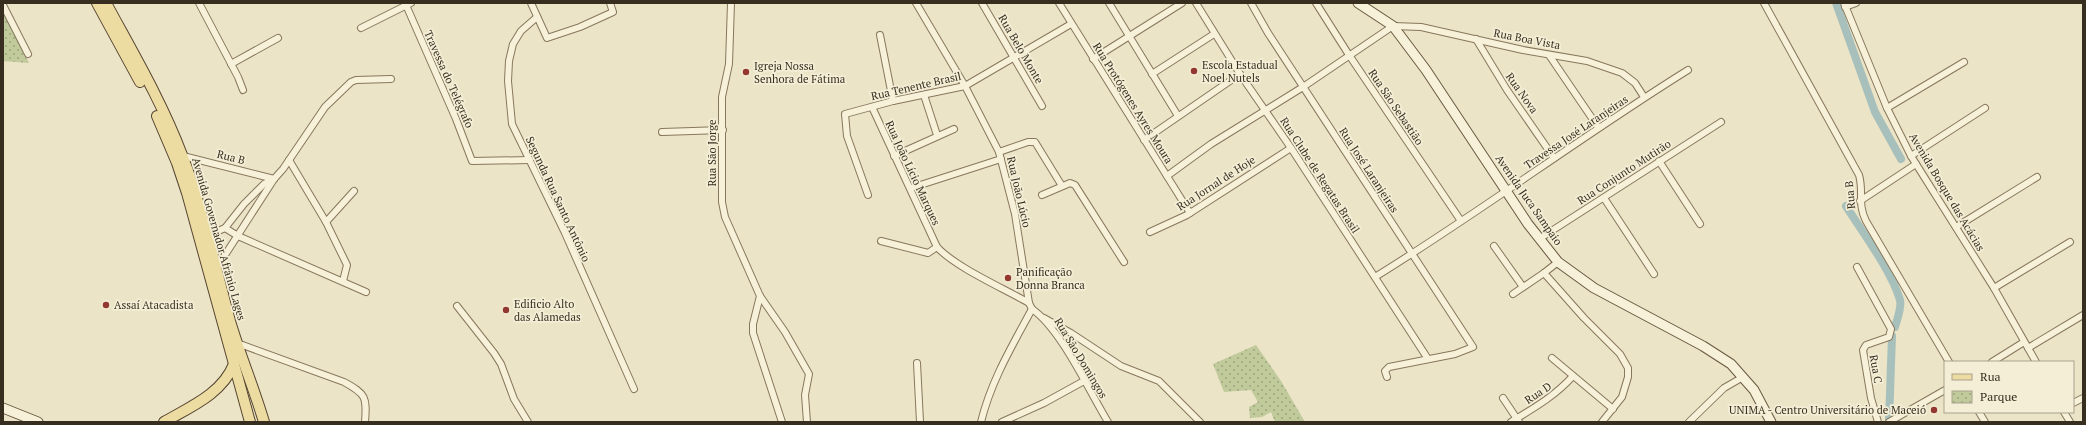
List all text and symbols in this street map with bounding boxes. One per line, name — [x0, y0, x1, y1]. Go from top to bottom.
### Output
street label: Rua Belo Monte — [996, 12, 1047, 87]
street label: Rua Boa Vista — [1493, 26, 1562, 52]
street label: Travessa do Telégrafo — [421, 28, 477, 130]
street label: Rua Protógenes Ayres Moura — [1090, 40, 1176, 167]
place label: Escola Estadual Noel Nutels — [1202, 58, 1278, 85]
place label: Igreja Nossa Senhora de Fátima — [754, 59, 846, 86]
marker: Escola Estadual Noel Nutels — [1189, 66, 1199, 76]
street label: Rua São Sebastião — [1365, 66, 1427, 148]
marker: Igreja Nossa Senhora de Fátima — [741, 67, 751, 77]
street label: Rua Tenente Brasil — [870, 69, 962, 103]
street label: Rua Nova — [1503, 70, 1541, 116]
street label: Travessa José Laranjeiras — [1521, 92, 1631, 172]
street label: Rua Clube de Regatas Brasil — [1277, 114, 1363, 236]
street label: Rua João Lício Marques — [883, 118, 944, 228]
street label: Rua São Jorge — [705, 119, 719, 187]
street label: Rua José Laranjeiras — [1336, 125, 1402, 215]
street label: Avenida Bosque das Acácias — [1906, 130, 1988, 254]
street label: Segunda Rua Santo Antônio — [523, 134, 593, 264]
street label: Rua Conjunto Mutirão — [1574, 136, 1674, 208]
street label: Rua B — [216, 147, 247, 167]
street label: Rua Jornal de Hoje — [1174, 152, 1258, 214]
street label: Avenida Juca Sampaio — [1492, 152, 1566, 248]
street label: Rua João Lúcio — [1004, 155, 1034, 229]
street label: Avenida Governador Afrânio Lages — [189, 156, 249, 322]
street label: Rua B — [1842, 180, 1858, 210]
place label: Panificação Donna Branca — [1016, 265, 1085, 292]
marker: Panificação Donna Branca — [1003, 273, 1013, 283]
place label: Edificio Alto das Alamedas — [514, 297, 581, 324]
place label: Assaí Atacadista — [114, 298, 194, 312]
marker: Assaí Atacadista — [101, 300, 111, 310]
marker: Edificio Alto das Alamedas — [501, 305, 511, 315]
street label: Rua São Domingos — [1051, 315, 1111, 401]
street label: Rua C — [1867, 354, 1885, 384]
legend — [1944, 361, 2074, 413]
text: Rua — [1980, 369, 2001, 384]
street label: Rua D — [1522, 379, 1554, 407]
text: Parque — [1980, 389, 2017, 404]
place label: UNIMA - Centro Universitário de Maceió — [1729, 403, 1926, 417]
marker: UNIMA - Centro Universitário de Maceió — [1929, 405, 1939, 415]

